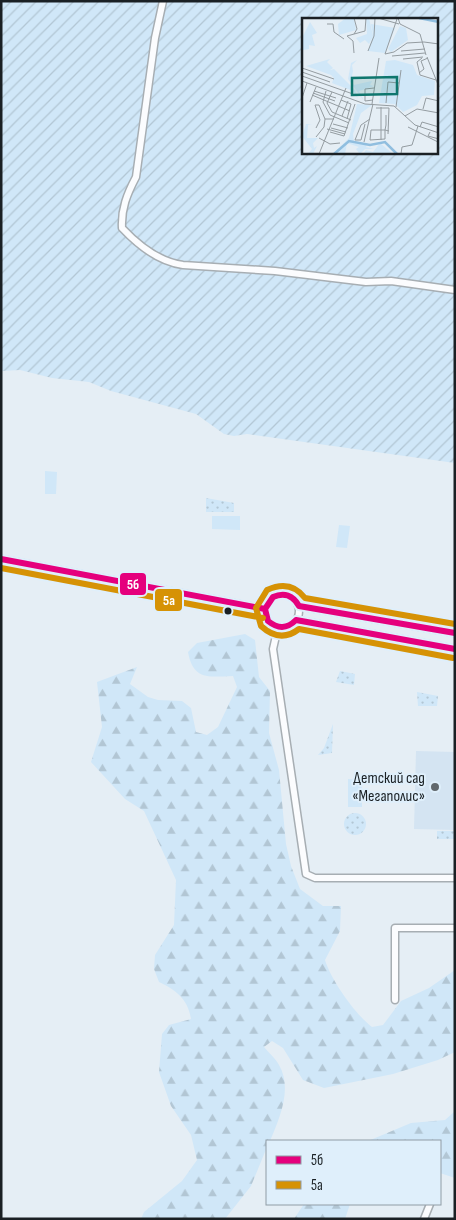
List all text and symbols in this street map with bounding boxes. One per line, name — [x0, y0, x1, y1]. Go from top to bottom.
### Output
inset map — [302, 18, 438, 154]
line badge: 5б — [119, 572, 147, 596]
text: 5б — [127, 576, 139, 593]
line badge: 5а — [154, 588, 183, 612]
text: 5а — [163, 592, 175, 609]
unlabelled marker — [223, 606, 233, 616]
place label: Детский сад «Мегаполис» — [352, 769, 425, 806]
marker: Детский сад «Мегаполис» — [429, 781, 441, 793]
legend — [266, 1140, 441, 1205]
text: 5б — [311, 1151, 323, 1170]
text: 5а — [311, 1176, 323, 1195]

